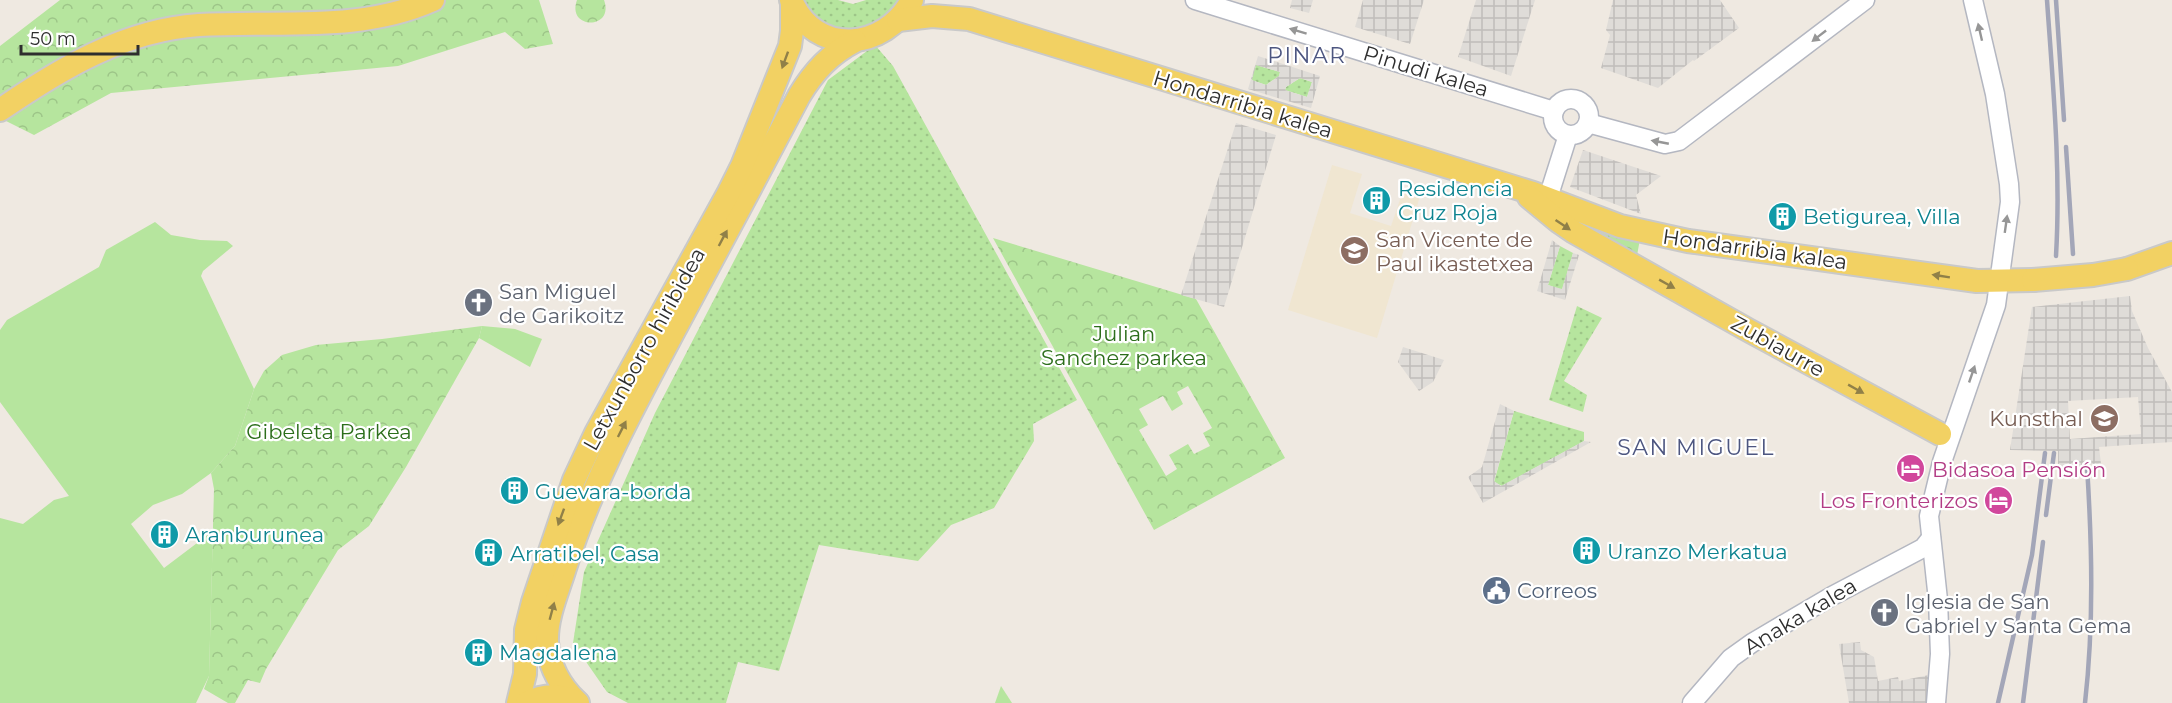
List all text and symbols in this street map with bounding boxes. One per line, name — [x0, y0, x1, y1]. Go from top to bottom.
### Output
scale bar — [21, 18, 138, 56]
one-way arrow — [1975, 23, 1985, 41]
one-way arrow — [1289, 26, 1307, 36]
text: 50 m — [30, 28, 76, 50]
one-way arrow — [1811, 29, 1827, 42]
street label: Pinudi kalea — [1360, 40, 1492, 102]
district label: PINAR — [1267, 42, 1347, 69]
one-way arrow — [779, 51, 789, 69]
street label: Hondarribia kalea — [1150, 65, 1336, 143]
one-way arrow — [1650, 137, 1669, 146]
place label: Residencia Cruz Roja — [1398, 176, 1513, 225]
building icon: Residencia Cruz Roja — [1361, 184, 1393, 216]
building icon: Betigurea, Villa — [1766, 200, 1798, 232]
place label: Betigurea, Villa — [1803, 204, 1961, 229]
one-way arrow — [2002, 214, 2011, 233]
one-way arrow — [1555, 219, 1571, 230]
street label: Hondarribia kalea — [1661, 224, 1849, 274]
place label: San Vicente de Paul ikastetxea — [1376, 227, 1534, 276]
one-way arrow — [719, 230, 728, 247]
school or university icon: San Vicente de Paul ikastetxea — [1339, 235, 1371, 267]
street label: Letxunborro hiribidea — [578, 243, 710, 455]
one-way arrow — [1931, 271, 1950, 280]
place label: San Miguel de Garikoitz — [499, 279, 624, 328]
one-way arrow — [1659, 279, 1676, 289]
church icon: San Miguel de Garikoitz — [462, 287, 494, 319]
street label: Zubiaurre — [1727, 310, 1829, 382]
park label: Julian Sanchez parkea — [1041, 321, 1207, 370]
one-way arrow — [1968, 365, 1978, 383]
one-way arrow — [1848, 384, 1865, 394]
school or university icon: Kunsthal — [2088, 402, 2120, 434]
place label: Kunsthal — [1989, 406, 2083, 431]
park label: Gibeleta Parkea — [246, 419, 412, 444]
one-way arrow — [618, 421, 627, 438]
district label: SAN MIGUEL — [1617, 434, 1775, 461]
hotel icon: Bidasoa Pensión — [1895, 453, 1927, 485]
place label: Bidasoa Pensión — [1932, 457, 2106, 482]
building icon: Guevara-borda — [498, 475, 530, 507]
place label: Guevara-borda — [535, 479, 691, 504]
hotel icon: Los Fronterizos — [1983, 484, 2015, 516]
place label: Los Fronterizos — [1820, 488, 1978, 513]
one-way arrow — [555, 508, 565, 526]
building icon: Aranburunea — [148, 518, 180, 550]
place label: Aranburunea — [185, 522, 324, 547]
building icon: Uranzo Merkatua — [1570, 535, 1602, 567]
building icon: Arratibel, Casa — [473, 537, 505, 569]
place label: Uranzo Merkatua — [1607, 539, 1788, 564]
place label: Arratibel, Casa — [510, 541, 660, 566]
street label: Anaka kalea — [1739, 573, 1861, 659]
public building icon: Correos — [1480, 574, 1512, 606]
place label: Correos — [1517, 578, 1597, 603]
place label: Iglesia de San Gabriel y Santa Gema — [1905, 589, 2132, 638]
church icon: Iglesia de San Gabriel y Santa Gema — [1868, 597, 1900, 629]
one-way arrow — [548, 601, 557, 619]
building icon: Magdalena — [462, 636, 494, 668]
place label: Magdalena — [499, 640, 617, 665]

